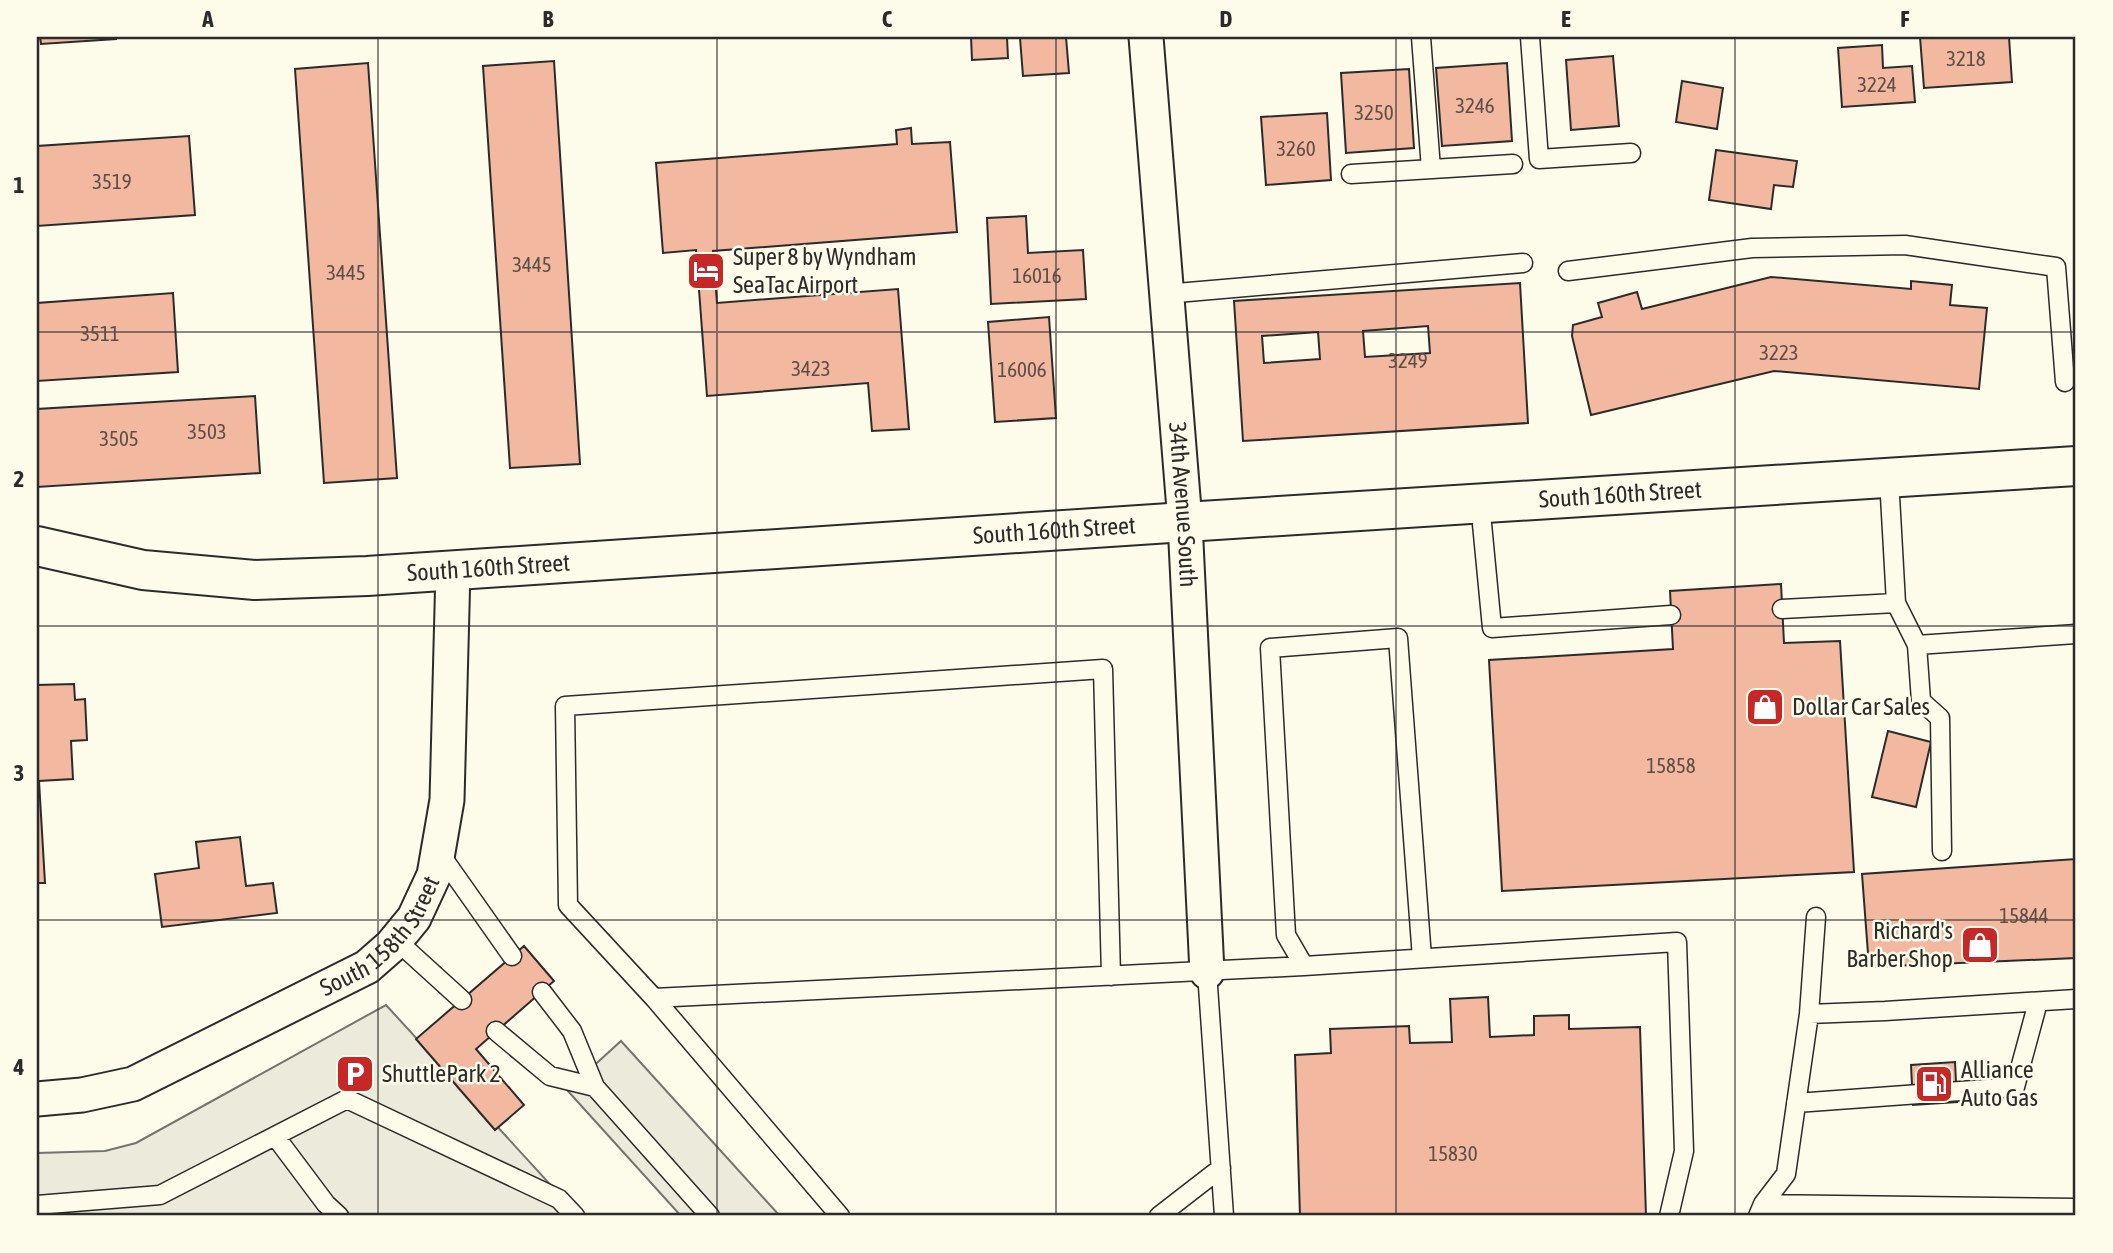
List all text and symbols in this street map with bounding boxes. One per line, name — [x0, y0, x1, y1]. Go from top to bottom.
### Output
text: A — [201, 6, 214, 32]
text: B — [543, 6, 554, 32]
text: C — [882, 6, 893, 32]
text: D — [1220, 6, 1233, 32]
text: E — [1561, 6, 1571, 32]
text: F — [1900, 6, 1910, 32]
house number: 3218 — [1946, 46, 1986, 70]
house number: 3224 — [1857, 72, 1897, 96]
house number: 3246 — [1455, 93, 1495, 117]
house number: 3250 — [1354, 100, 1394, 124]
house number: 3260 — [1276, 136, 1316, 160]
house number: 3519 — [92, 169, 132, 193]
text: 1 — [14, 172, 25, 198]
place label: Super 8 by Wyndham SeaTac Airport — [733, 243, 917, 298]
hotel icon: Super 8 by Wyndham SeaTac Airport — [685, 250, 727, 292]
house number: 3445 — [512, 252, 552, 276]
house number: 3445 — [326, 260, 366, 284]
house number: 16016 — [1012, 263, 1062, 287]
house number: 3511 — [80, 321, 120, 345]
house number: 3223 — [1759, 340, 1799, 364]
house number: 3249 — [1388, 348, 1428, 372]
house number: 3423 — [791, 356, 831, 380]
house number: 16006 — [997, 357, 1047, 381]
house number: 3503 — [187, 419, 227, 443]
street label: 34th Avenue South — [1164, 421, 1202, 588]
house number: 3505 — [99, 426, 139, 450]
text: 2 — [14, 466, 24, 492]
street label: South 160th Street — [1538, 476, 1703, 513]
street label: South 160th Street — [972, 511, 1137, 549]
street label: South 160th Street — [406, 549, 571, 586]
shop icon: Dollar Car Sales — [1744, 686, 1786, 728]
place label: Dollar Car Sales — [1792, 693, 1930, 720]
house number: 15858 — [1646, 753, 1696, 777]
text: 3 — [14, 760, 24, 786]
street label: South 158th Street — [315, 872, 445, 1001]
house number: 15844 — [1999, 903, 2049, 927]
place label: Richard's Barber Shop — [1846, 917, 1953, 972]
shop icon: Richard's Barber Shop — [1959, 924, 2001, 966]
parking icon: ShuttlePark 2 — [334, 1053, 376, 1095]
text: 4 — [13, 1054, 25, 1080]
place label: Alliance Auto Gas — [1961, 1056, 2038, 1111]
place label: ShuttlePark 2 — [382, 1060, 501, 1087]
fuel station icon: Alliance Auto Gas — [1913, 1063, 1955, 1105]
house number: 15830 — [1428, 1141, 1478, 1165]

